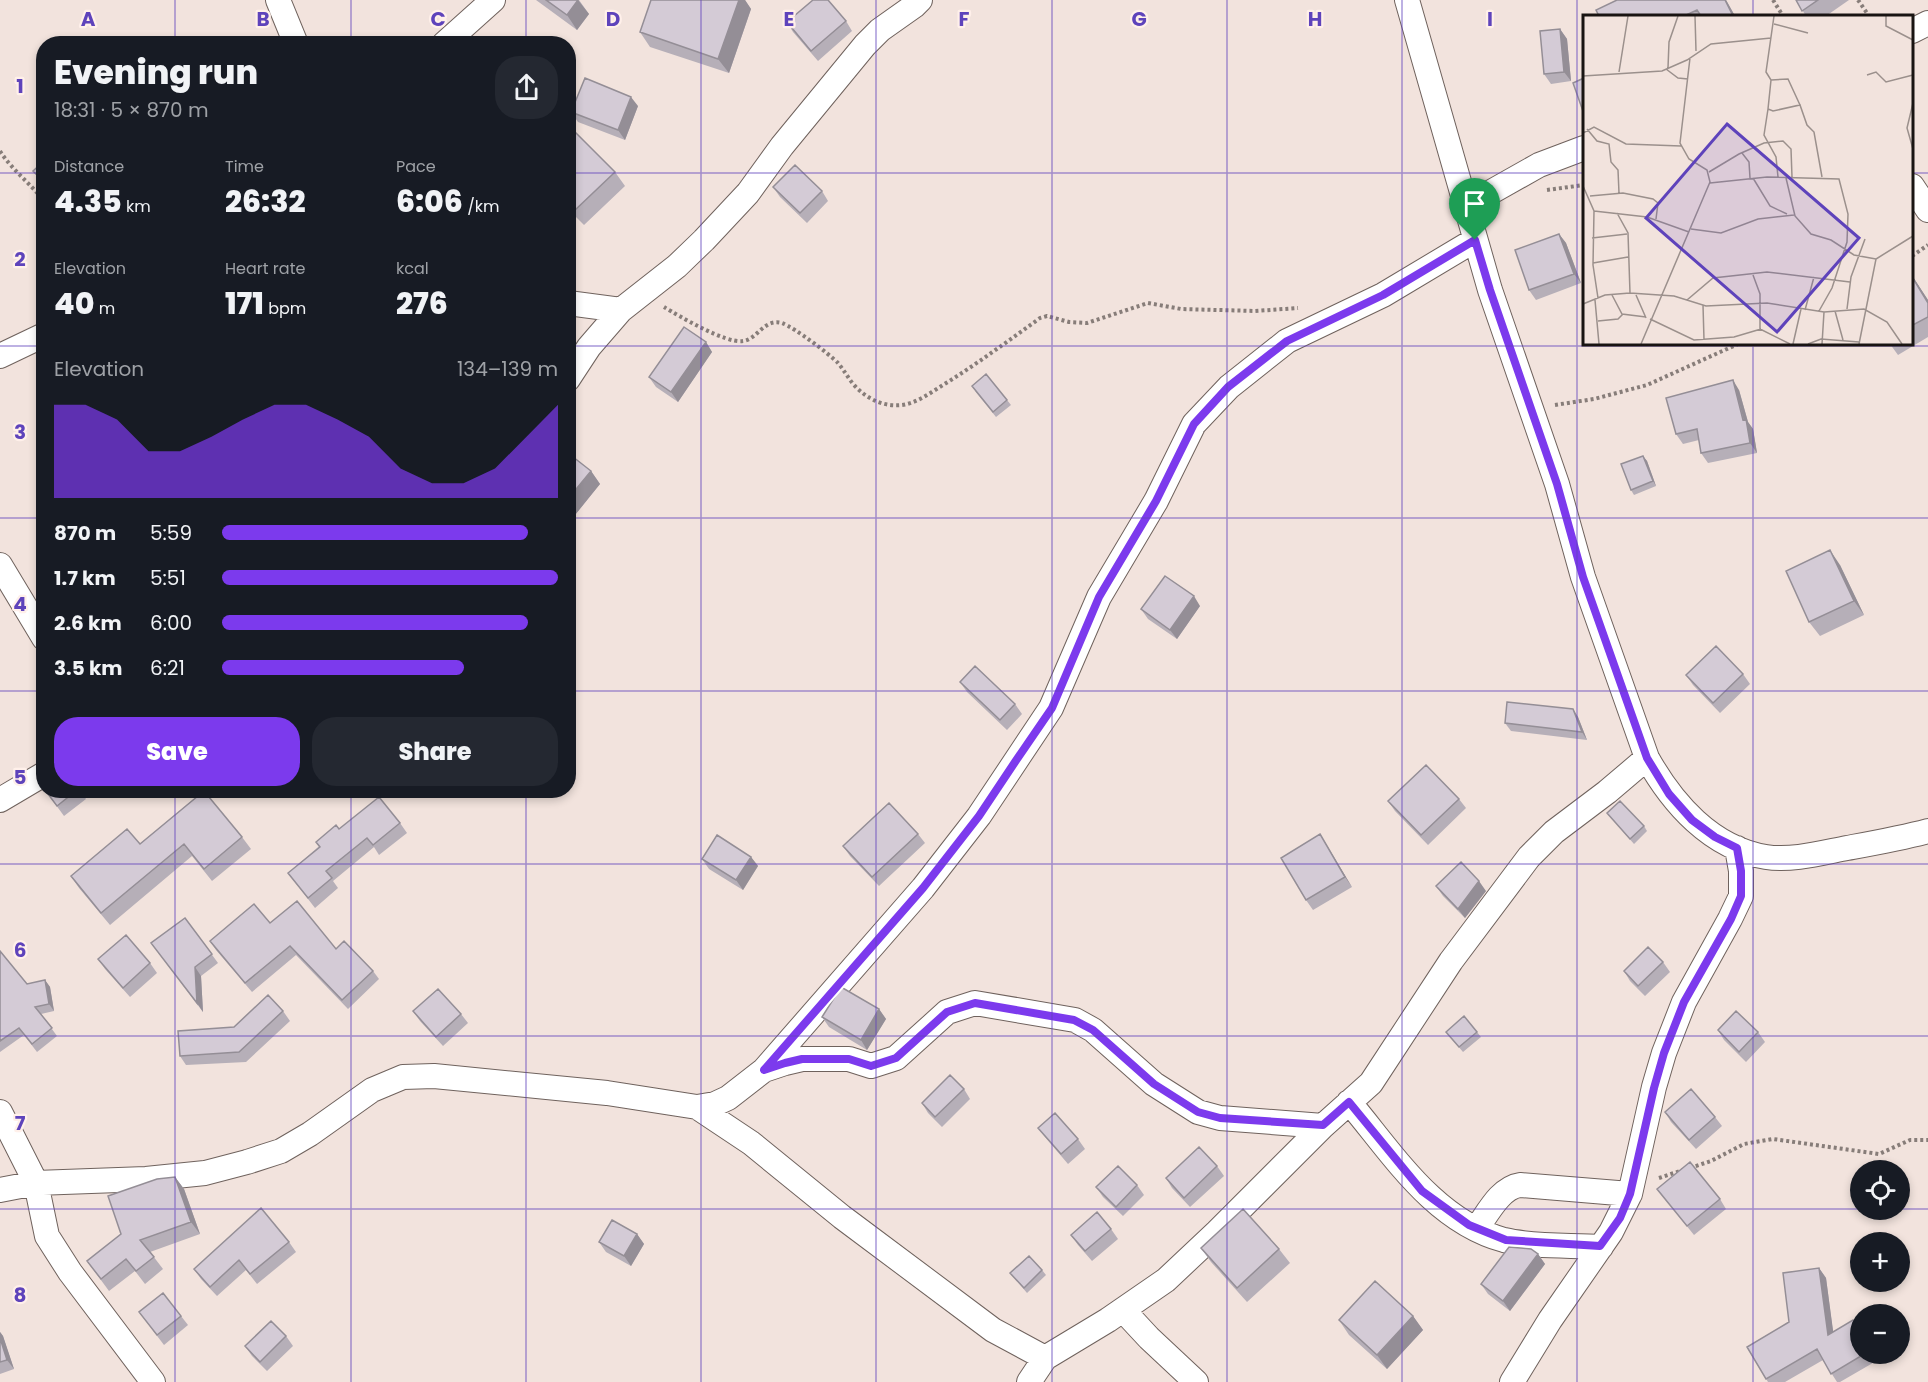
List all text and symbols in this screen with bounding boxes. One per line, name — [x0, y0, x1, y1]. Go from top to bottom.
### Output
text: A — [81, 5, 96, 33]
text: B — [256, 5, 270, 33]
text: C — [430, 5, 446, 33]
text: D — [606, 5, 620, 33]
text: E — [784, 5, 794, 33]
text: F — [959, 5, 970, 33]
text: G — [1131, 5, 1147, 33]
text: H — [1308, 5, 1322, 33]
text: I — [1487, 5, 1493, 33]
inset map — [1583, 15, 1913, 345]
text: Evening run — [54, 49, 258, 96]
button: share — [495, 56, 558, 119]
text: 1 — [16, 72, 24, 100]
text: 18:31 · 5 × 870 m — [54, 96, 209, 124]
text: Distance — [54, 155, 124, 178]
text: Time — [225, 155, 264, 178]
text: Pace — [396, 155, 436, 178]
pin — [1449, 178, 1500, 240]
text: 4.35 — [54, 180, 122, 223]
text: 26:32 — [225, 180, 306, 223]
text: 6:06 — [396, 180, 463, 223]
icon: arrive — [1458, 187, 1491, 220]
text: km — [122, 195, 151, 218]
text: /km — [463, 195, 499, 218]
text: 2 — [14, 245, 26, 273]
text: Elevation — [54, 257, 126, 280]
text: Heart rate — [225, 257, 305, 280]
text: kcal — [396, 257, 429, 280]
text: 40 — [54, 282, 94, 325]
text: 171 — [225, 282, 264, 325]
text: 276 — [396, 282, 448, 325]
text: m — [94, 297, 115, 320]
text: bpm — [264, 297, 306, 320]
text: Elevation — [54, 355, 144, 383]
text: 134–139 m — [457, 355, 558, 383]
text: 3 — [14, 418, 26, 446]
text: 870 m — [54, 519, 116, 547]
text: 5:59 — [150, 519, 192, 547]
text: 1.7 km — [54, 564, 116, 592]
text: 5:51 — [150, 564, 186, 592]
text: 4 — [13, 590, 27, 618]
text: 2.6 km — [54, 609, 122, 637]
text: 6:00 — [150, 609, 192, 637]
text: 3.5 km — [54, 654, 123, 682]
text: 6:21 — [150, 654, 185, 682]
button: Save — [54, 717, 300, 786]
button: Share — [312, 717, 558, 786]
text: 5 — [14, 763, 27, 791]
text: 6 — [14, 936, 26, 964]
text: 7 — [15, 1109, 26, 1137]
map controls — [1850, 1160, 1910, 1364]
button: locate — [1850, 1160, 1910, 1220]
button: + — [1850, 1232, 1910, 1292]
text: 8 — [14, 1281, 26, 1309]
button: − — [1850, 1304, 1910, 1364]

